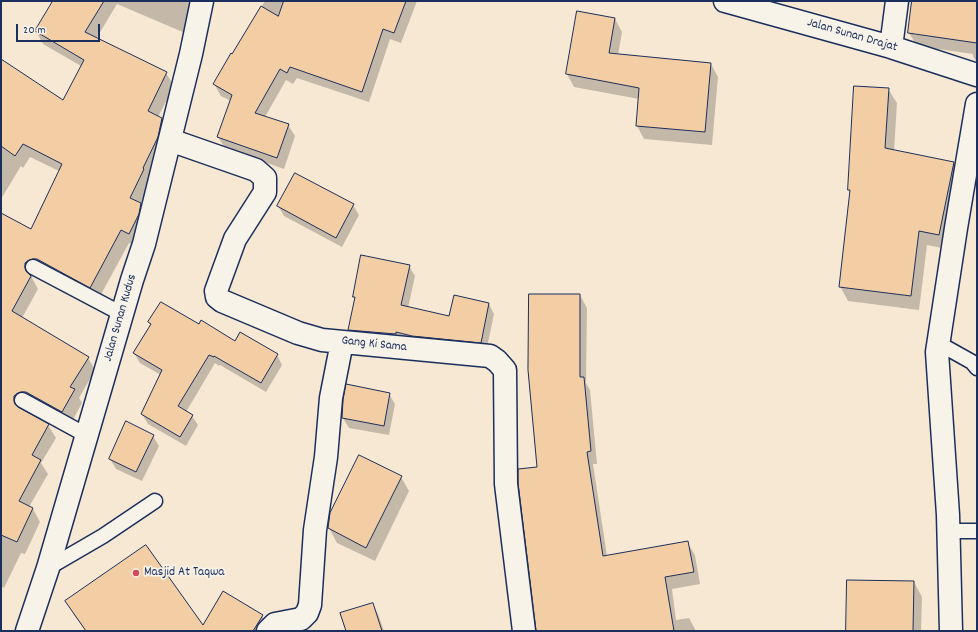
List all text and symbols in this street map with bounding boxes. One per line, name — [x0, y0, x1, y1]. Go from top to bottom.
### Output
scale bar — [18, 16, 102, 42]
street label: Jalan Sunan Drajat — [805, 16, 899, 56]
text: 20 m — [23, 22, 46, 39]
street label: Jalan Sunan Kudus — [101, 272, 141, 364]
street label: Gang Ki Sama — [341, 334, 407, 356]
place label: Masjid At Taqwa — [144, 565, 224, 581]
marker: Masjid At Taqwa — [131, 568, 141, 578]

